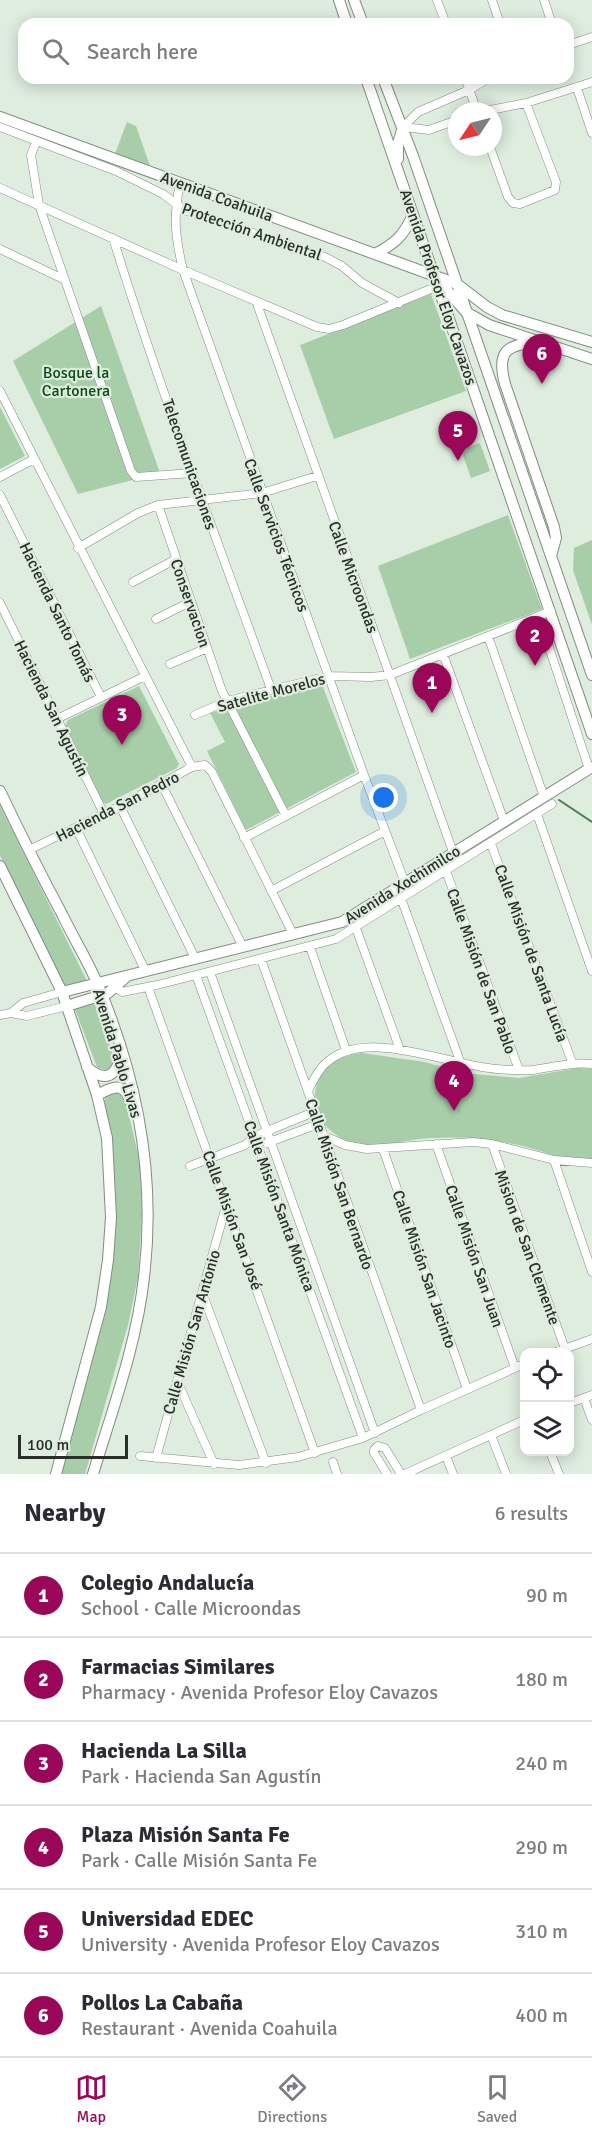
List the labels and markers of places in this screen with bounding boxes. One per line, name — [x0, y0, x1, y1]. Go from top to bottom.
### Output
pin: 6 — [522, 334, 562, 384]
pin: 5 — [438, 412, 478, 461]
pin: 2 — [516, 616, 554, 666]
pin: 1 — [412, 664, 452, 713]
pin: 3 — [102, 696, 142, 745]
pin: 4 — [434, 1062, 474, 1111]

